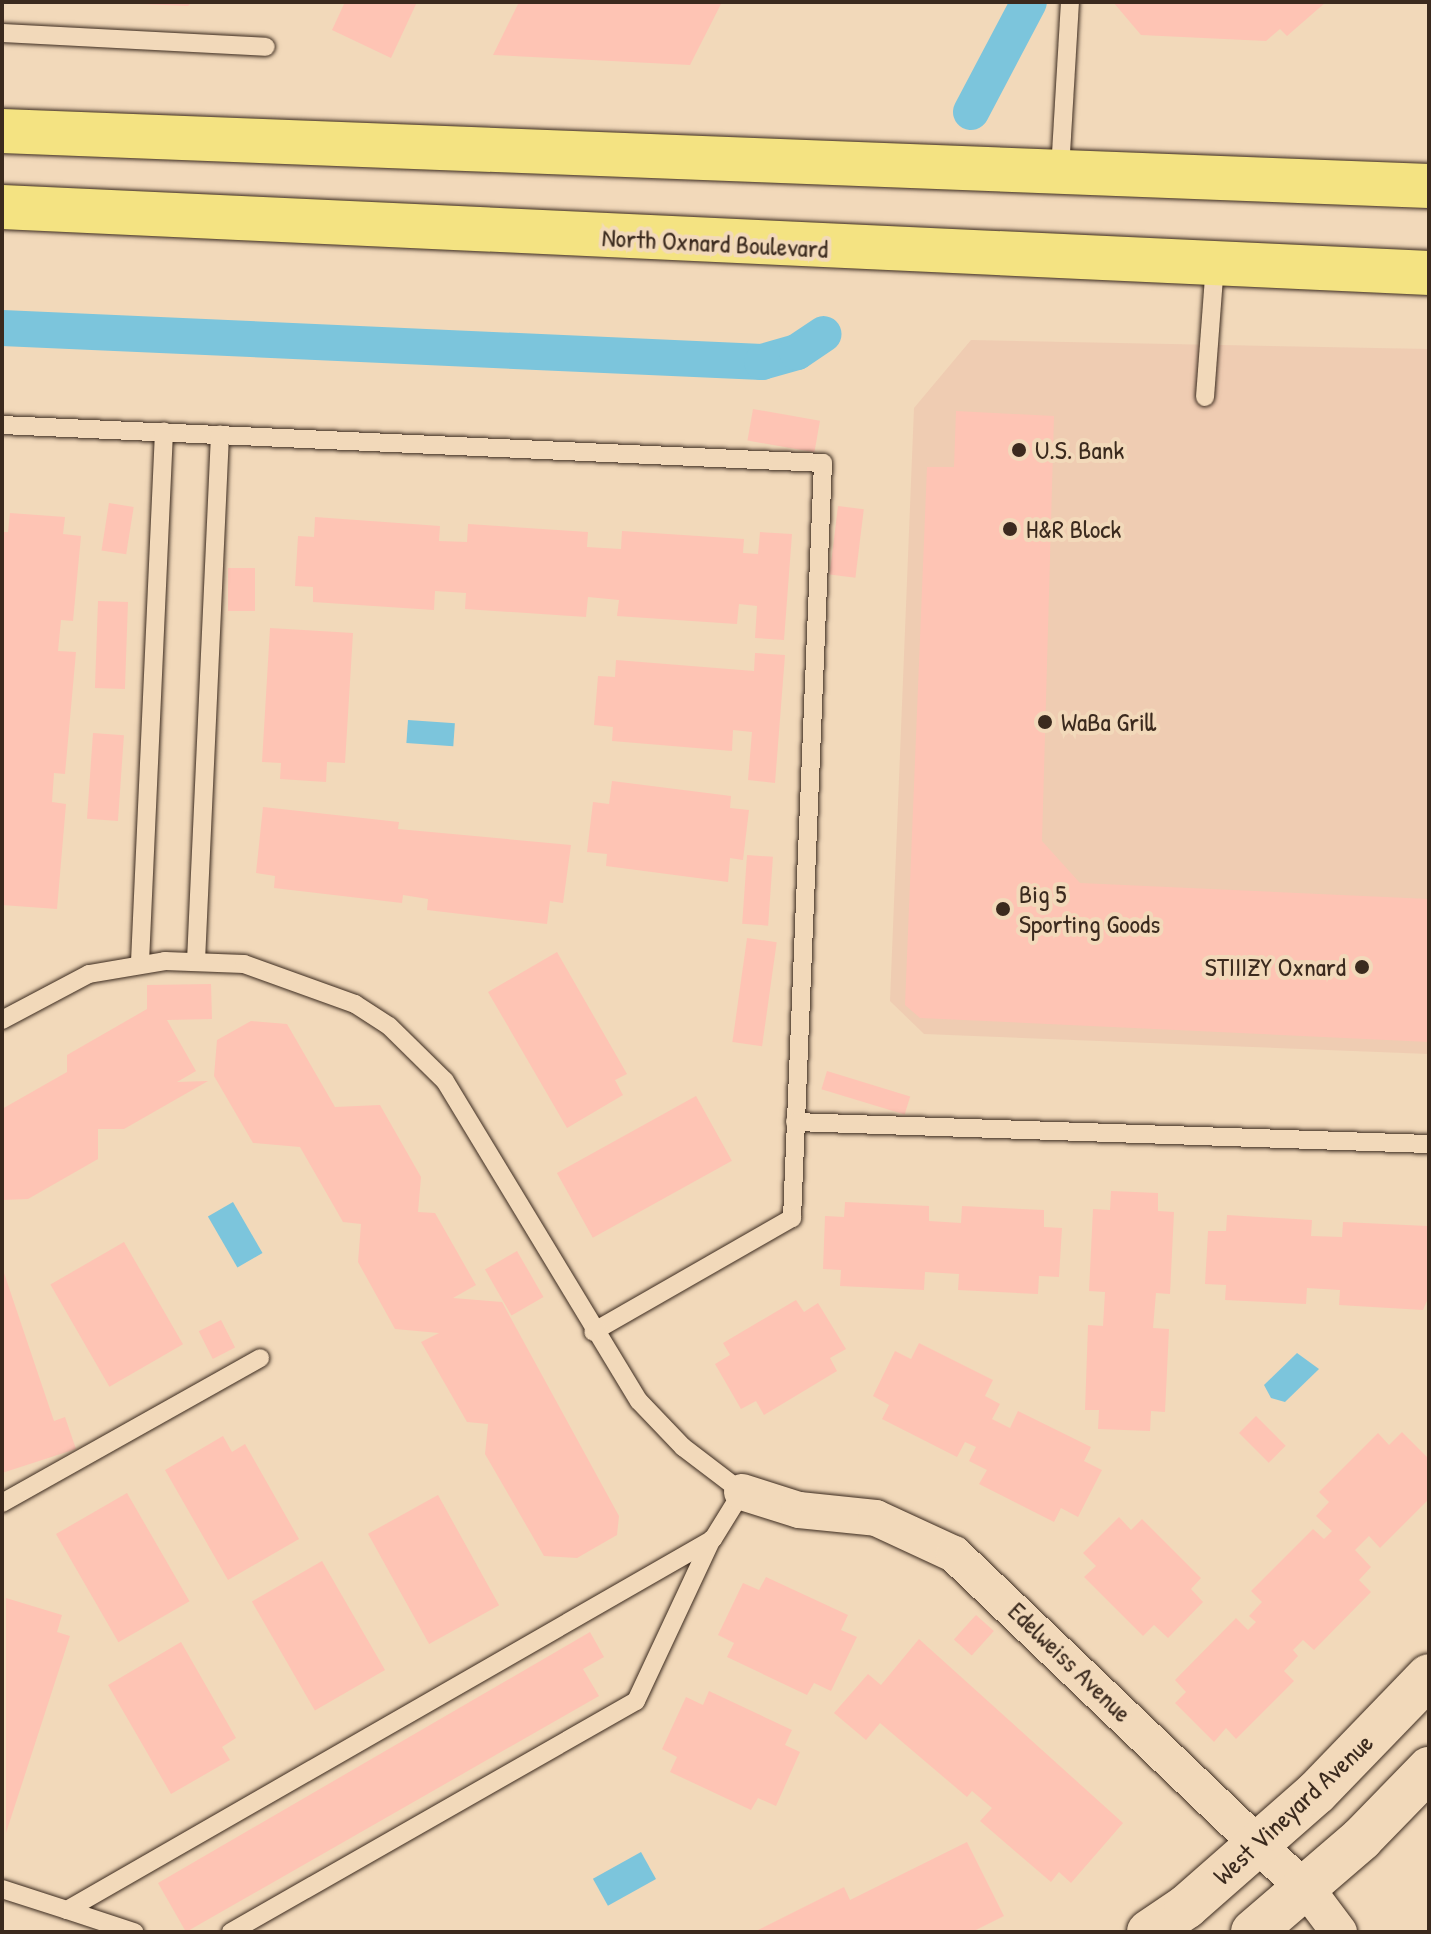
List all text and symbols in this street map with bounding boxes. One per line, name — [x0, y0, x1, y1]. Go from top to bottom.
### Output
street label: North Oxnard Boulevard — [601, 221, 829, 265]
place label: U.S. Bank — [1035, 434, 1124, 466]
marker: U.S. Bank — [1010, 441, 1028, 459]
place label: H&R Block — [1026, 513, 1121, 545]
marker: H&R Block — [1001, 520, 1019, 538]
place label: WaBa Grill — [1061, 706, 1156, 738]
marker: WaBa Grill — [1036, 713, 1054, 731]
place label: Big 5 Sporting Goods — [1019, 878, 1160, 940]
marker: Big 5 Sporting Goods — [994, 900, 1012, 918]
place label: STIIIZY Oxnard — [1205, 951, 1346, 983]
marker: STIIIZY Oxnard — [1353, 958, 1371, 976]
street label: Edelweiss Avenue — [1002, 1596, 1138, 1728]
street label: West Vineyard Avenue — [1207, 1727, 1379, 1891]

